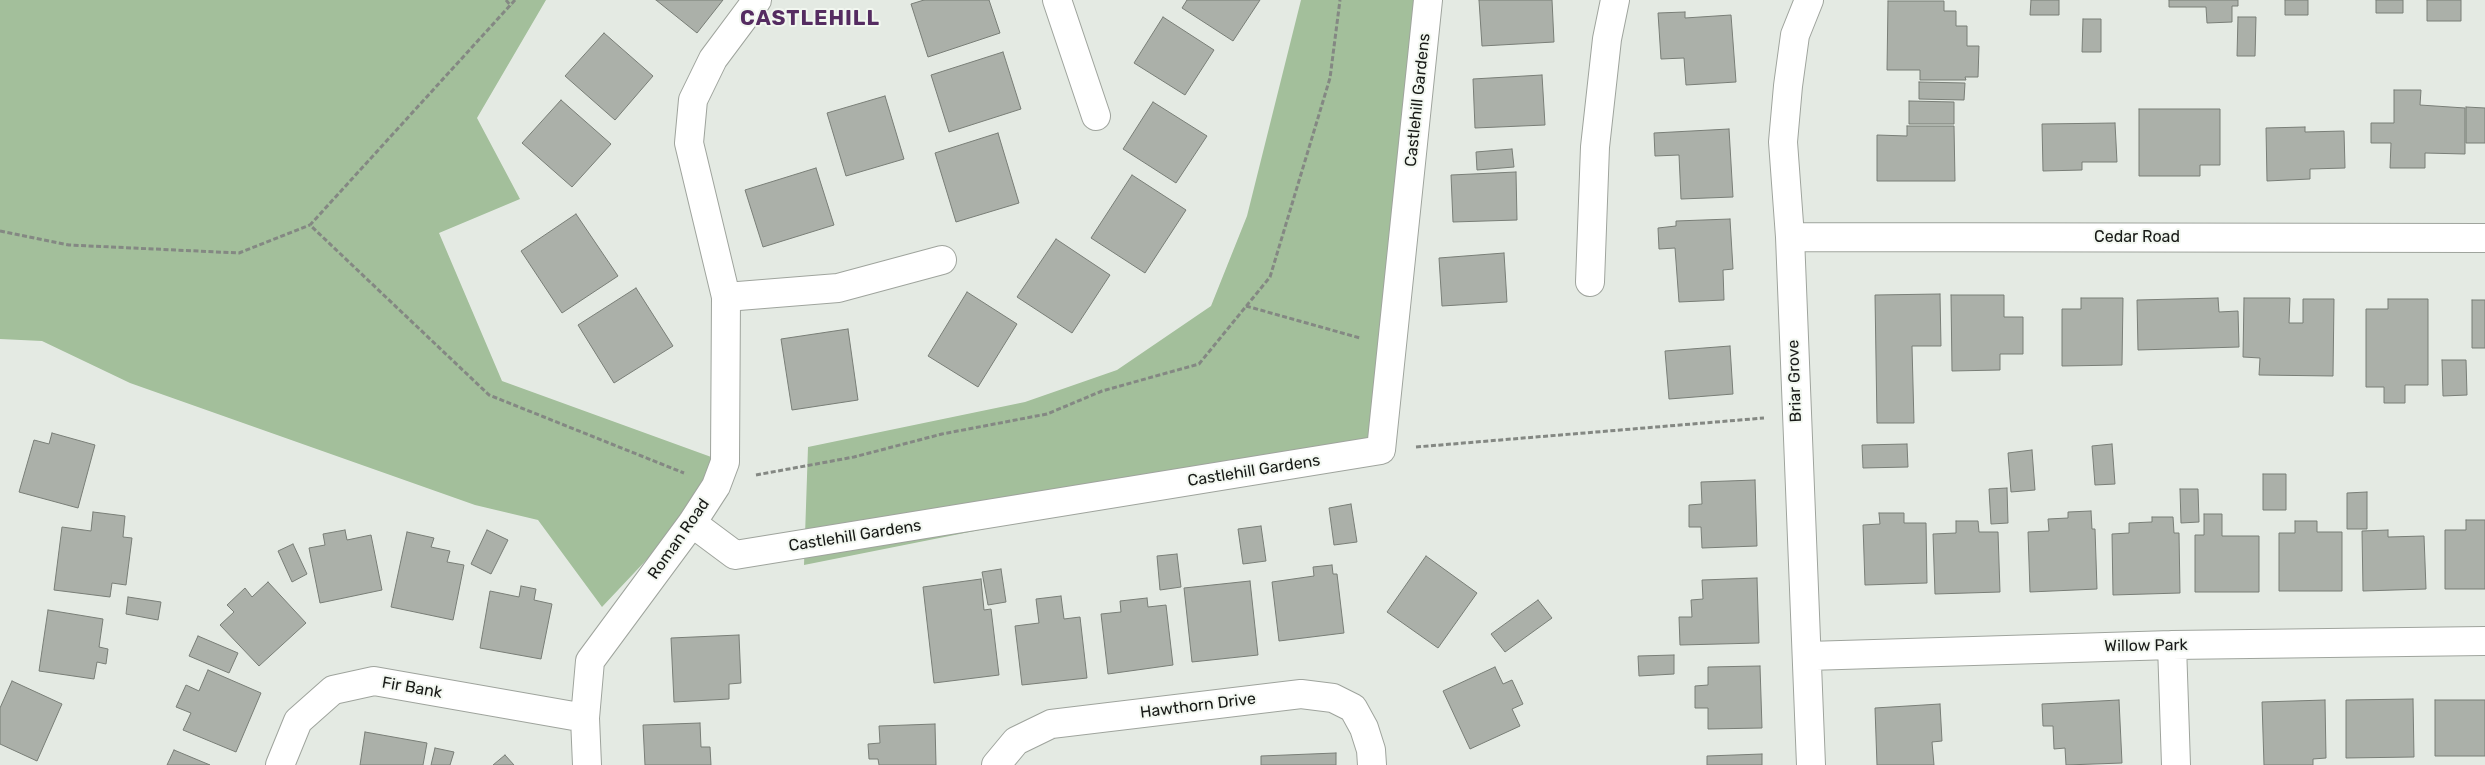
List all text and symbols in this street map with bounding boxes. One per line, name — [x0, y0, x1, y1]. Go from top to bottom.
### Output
district label: CASTLEHILL — [739, 6, 881, 32]
street label: Castlehill Gardens — [1401, 32, 1435, 168]
street label: Cedar Road — [2094, 227, 2180, 247]
street label: Briar Grove — [1784, 339, 1806, 423]
street label: Castlehill Gardens — [1186, 451, 1322, 491]
street label: Roman Road — [644, 495, 714, 583]
street label: Castlehill Gardens — [787, 516, 923, 556]
street label: Willow Park — [2104, 636, 2188, 656]
street label: Fir Bank — [380, 673, 444, 703]
street label: Hawthorn Drive — [1139, 689, 1257, 723]

